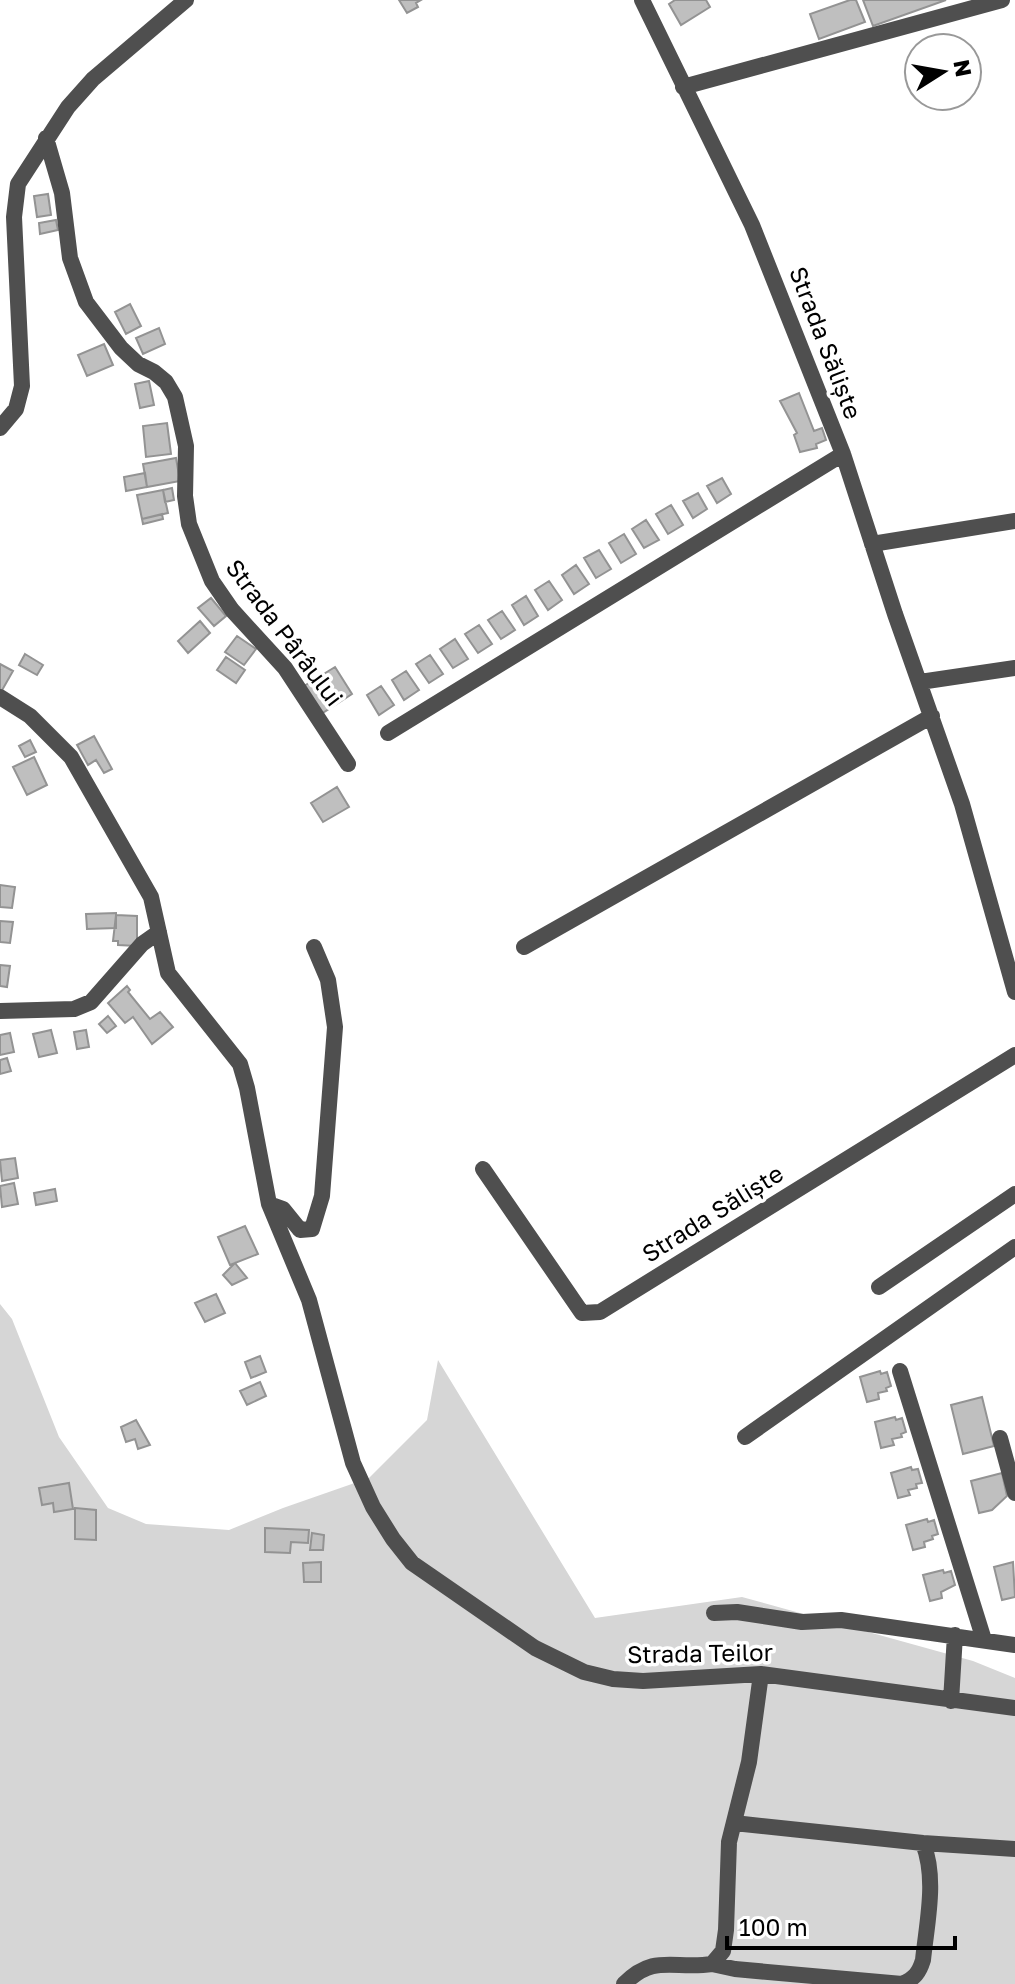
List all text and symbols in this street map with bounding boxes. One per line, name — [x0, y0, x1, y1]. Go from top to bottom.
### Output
north arrow — [903, 32, 983, 112]
text: N — [948, 57, 978, 79]
street label: Strada Săliște — [783, 262, 869, 423]
street label: Strada Pârâului — [221, 553, 350, 711]
street label: Strada Săliște — [636, 1158, 789, 1268]
street label: Strada Teilor — [627, 1637, 773, 1668]
scale bar — [727, 1900, 955, 1950]
text: 100 m — [739, 1912, 808, 1941]

